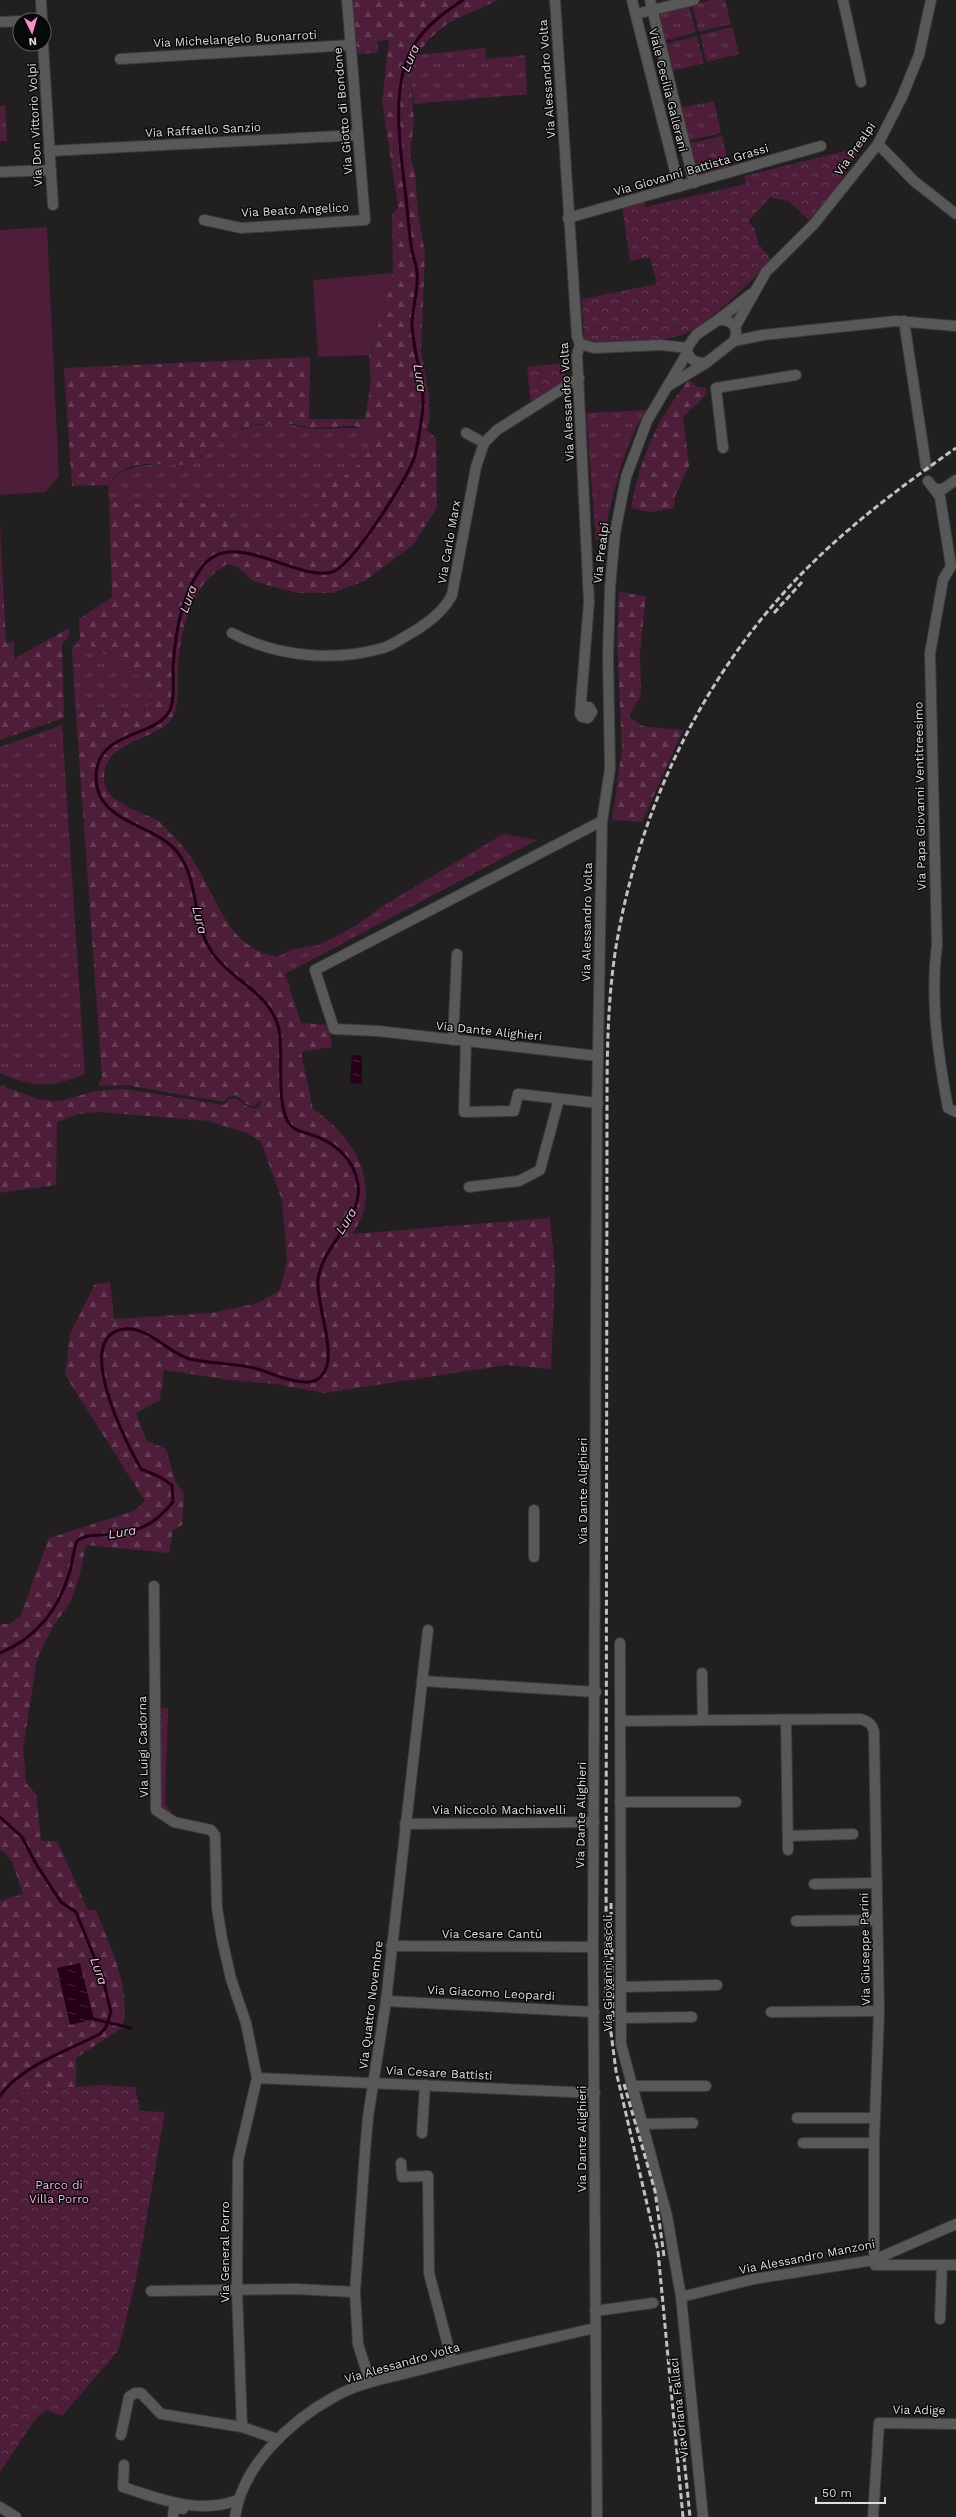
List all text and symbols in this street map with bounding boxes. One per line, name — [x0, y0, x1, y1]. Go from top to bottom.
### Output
north arrow — [12, 12, 52, 52]
street label: Via Alessandro Volta — [536, 19, 558, 139]
street label: Viale Cecilia Gallerani — [646, 27, 690, 153]
street label: Via Michelangelo Buonarroti — [153, 28, 317, 50]
text: N — [28, 35, 37, 48]
water label: Lura — [398, 42, 422, 74]
street label: Via Giotto di Bondone — [330, 47, 356, 175]
street label: Via Don Vittorio Volpi — [25, 63, 45, 187]
street label: Via Raffaello Sanzio — [145, 120, 261, 140]
street label: Via Prealpi — [832, 120, 878, 178]
street label: Via Giovanni Battista Grassi — [612, 141, 770, 199]
street label: Via Beato Angelico — [241, 200, 349, 220]
street label: Via Alessandro Volta — [557, 342, 577, 462]
water label: Lura — [411, 363, 429, 393]
street label: Via Carlo Marx — [435, 499, 463, 585]
street label: Via Prealpi — [590, 522, 612, 584]
water label: Lura — [176, 583, 200, 615]
street label: Via Papa Giovanni Ventitreesimo — [911, 701, 929, 891]
street label: Via Alessandro Volta — [579, 862, 595, 982]
water label: Lura — [189, 905, 211, 935]
street label: Via Dante Alighieri — [435, 1018, 543, 1044]
water label: Lura — [332, 1205, 360, 1237]
street label: Via Dante Alighieri — [576, 1438, 590, 1544]
water label: Lura — [107, 1522, 137, 1542]
street label: Via Luigi Cadorna — [135, 1696, 151, 1798]
street label: Via Dante Alighieri — [573, 1762, 589, 1868]
street label: Via Niccolò Machiavelli — [432, 1803, 566, 1817]
street label: Via Giuseppe Parini — [857, 1892, 873, 2006]
street label: Via Giovanni Pascoli — [601, 1915, 615, 2031]
street label: Via Cesare Cantù — [442, 1927, 542, 1941]
street label: Via Quattro Novembre — [356, 1940, 386, 2070]
water label: Lura — [87, 1955, 111, 1987]
street label: Via Giacomo Leopardi — [427, 1983, 555, 2003]
street label: Via Cesare Battisti — [385, 2063, 493, 2083]
street label: Via Dante Alighieri — [575, 2086, 589, 2192]
park label: Parco di Villa Porro — [29, 2178, 89, 2206]
street label: Via General Porro — [218, 2201, 232, 2303]
street label: Via Alessandro Manzoni — [738, 2237, 876, 2277]
street label: Via Alessandro Volta — [343, 2340, 461, 2386]
street label: Via Oriana Fallaci — [667, 2357, 691, 2459]
street label: Via Adige — [892, 2403, 946, 2417]
scale bar — [816, 2479, 885, 2505]
text: 50 m — [822, 2486, 852, 2500]

